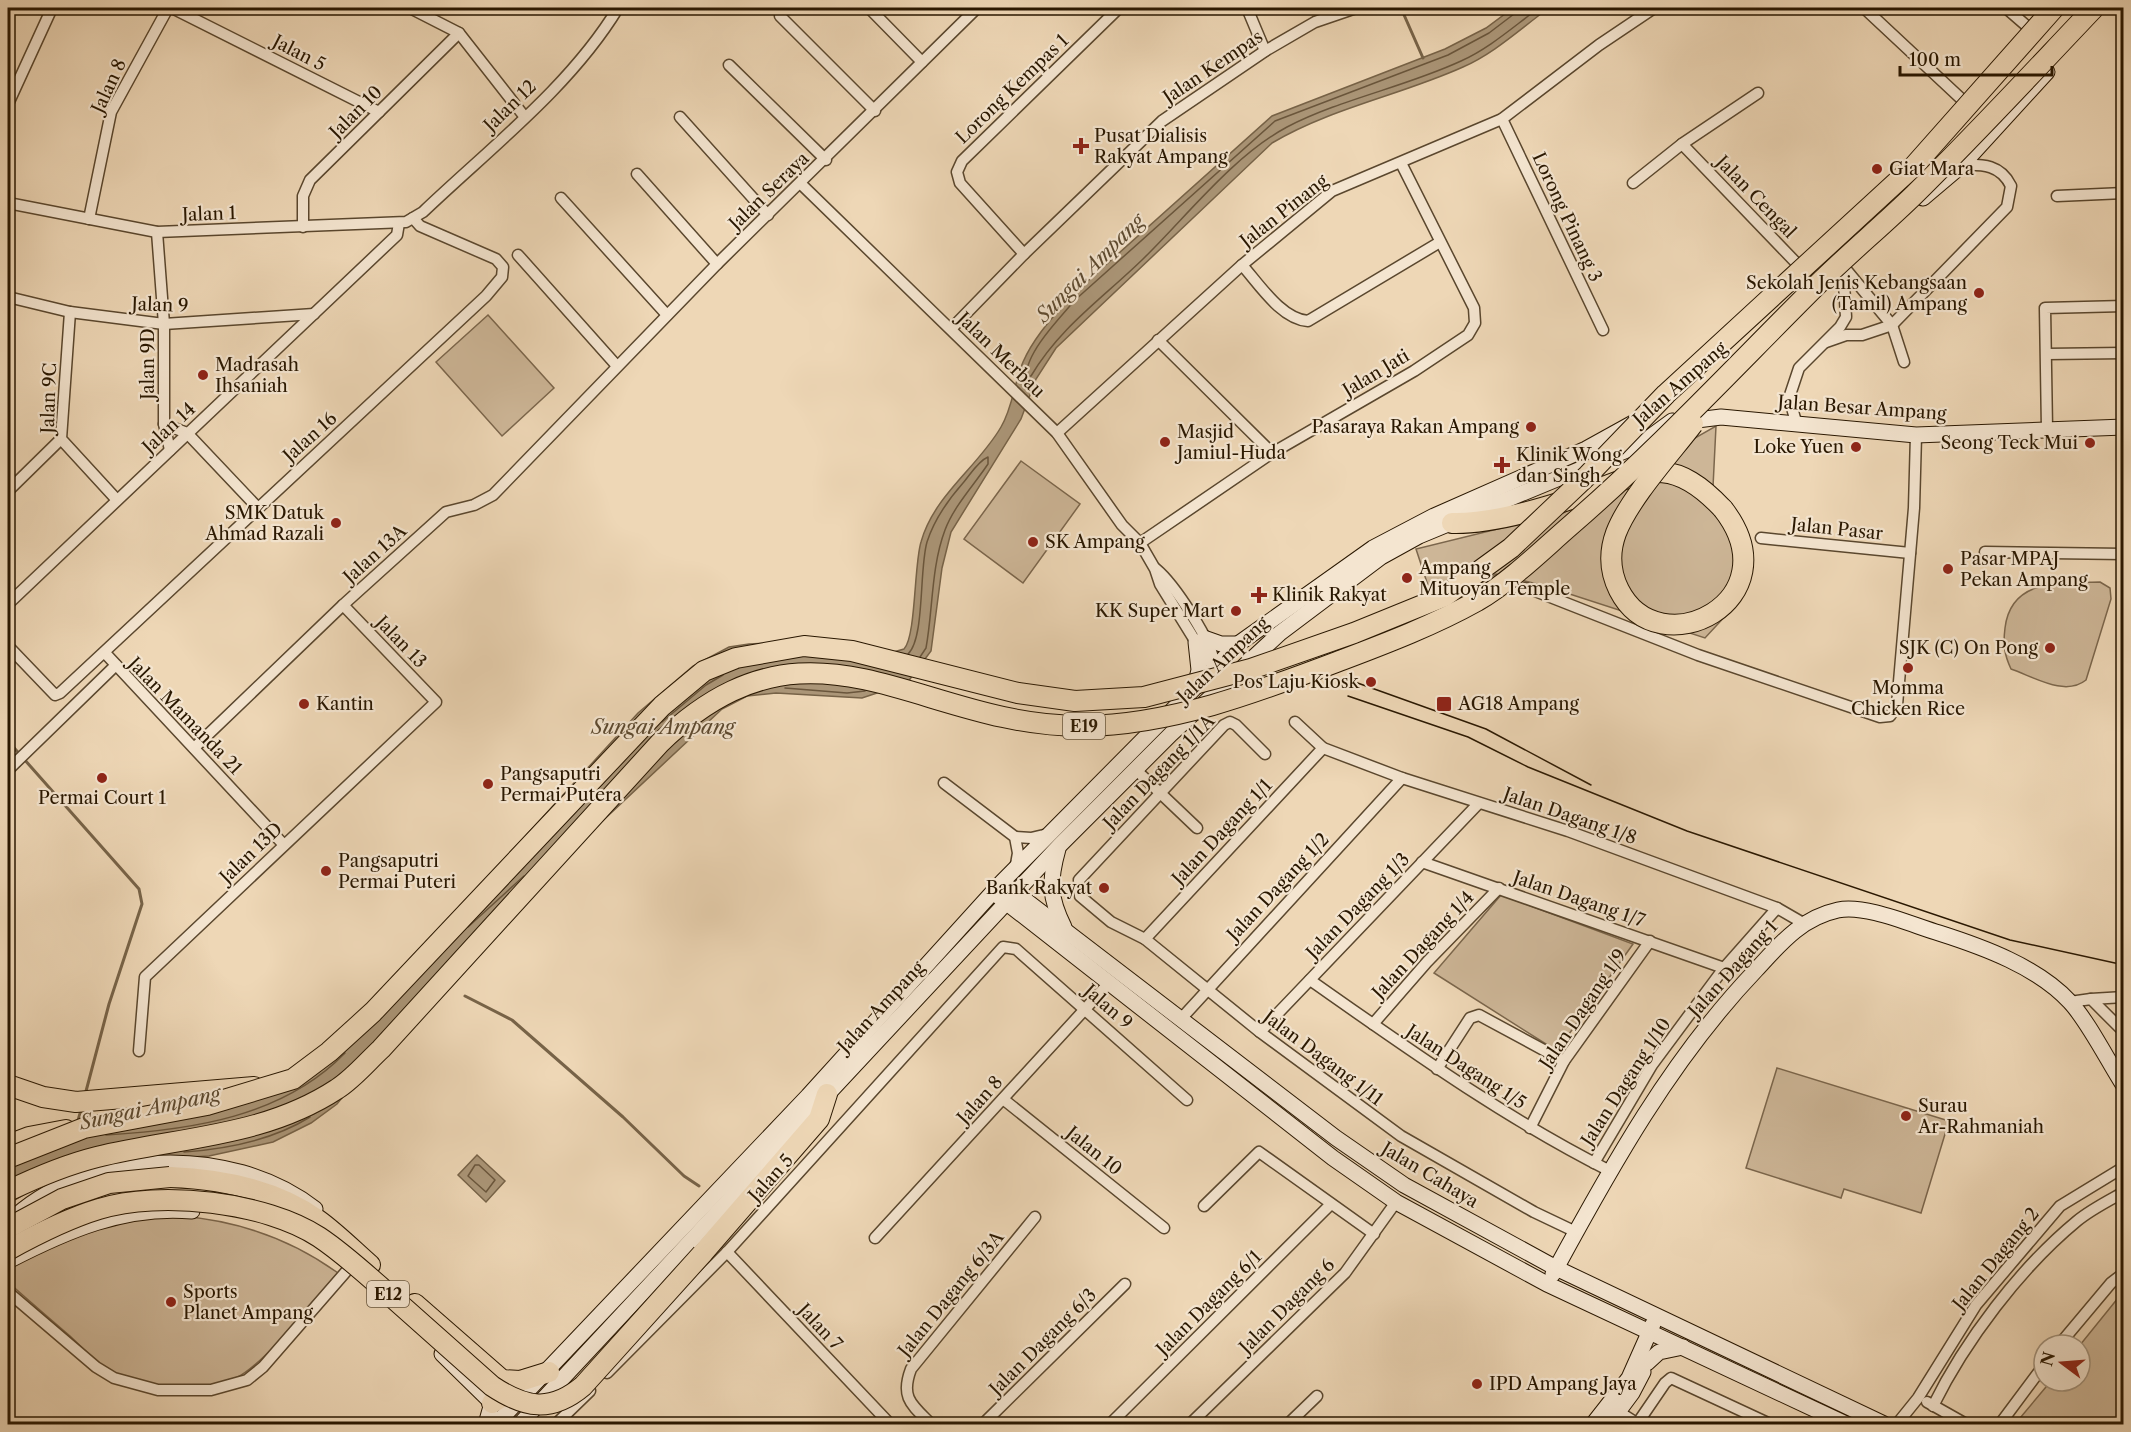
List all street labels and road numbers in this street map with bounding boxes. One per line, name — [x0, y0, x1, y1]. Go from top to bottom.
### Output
street label: Jalan Kempas — [1157, 26, 1267, 110]
street label: Jalan 5 — [266, 29, 329, 76]
street label: Lorong Kempas 1 — [951, 29, 1073, 148]
street label: Jalan 8 — [86, 55, 131, 119]
street label: Jalan 12 — [477, 76, 541, 138]
street label: Jalan 10 — [323, 81, 387, 145]
street label: Jalan Seraya — [722, 147, 814, 237]
street label: Lorong Pinang 3 — [1527, 149, 1607, 285]
street label: Jalan Cengal — [1709, 149, 1801, 243]
street label: Jalan Pinang — [1233, 170, 1333, 254]
street label: Jalan 1 — [179, 202, 237, 226]
street label: Jalan 9 — [128, 293, 189, 317]
street label: Jalan Merbau — [950, 306, 1049, 402]
street label: Jalan 9D — [137, 328, 159, 403]
street label: Jalan Ampang — [1626, 337, 1732, 433]
street label: Jalan Jati — [1336, 344, 1414, 403]
street label: Jalan 9C — [37, 362, 61, 437]
street label: Jalan Besar Ampang — [1774, 391, 1948, 425]
street label: Jalan 14 — [136, 398, 200, 460]
street label: Jalan 16 — [276, 407, 341, 469]
street label: Jalan Pasar — [1787, 513, 1885, 545]
street label: Jalan 13A — [337, 520, 412, 590]
street label: Jalan 13 — [369, 609, 431, 673]
street label: Jalan Ampang — [1170, 612, 1274, 710]
street label: Jalan Mamanda 21 — [121, 651, 247, 780]
street label: Jalan Dagang 1/1A — [1097, 710, 1220, 836]
road number: E19 — [1063, 713, 1105, 739]
street label: Jalan Dagang 1/1 — [1165, 774, 1277, 892]
street label: Jalan Dagang 1/8 — [1497, 782, 1640, 849]
street label: Jalan 13D — [213, 818, 287, 890]
street label: Jalan Dagang 1/2 — [1220, 828, 1334, 948]
street label: Jalan Dagang 1/3 — [1300, 848, 1414, 966]
street label: Jalan Dagang 1/7 — [1507, 865, 1648, 932]
street label: Jalan Dagang 1/4 — [1365, 887, 1479, 1006]
street label: Jalan Dagang 1 — [1682, 916, 1782, 1024]
street label: Jalan Dagang 1/9 — [1533, 945, 1631, 1076]
street label: Jalan Ampang — [831, 956, 929, 1060]
street label: Jalan 9 — [1077, 978, 1137, 1034]
street label: Jalan Dagang 1/11 — [1256, 1004, 1388, 1110]
street label: Jalan Dagang 1/10 — [1575, 1014, 1676, 1153]
street label: Jalan Dagang 1/5 — [1399, 1018, 1530, 1114]
street label: Jalan 8 — [951, 1071, 1007, 1131]
street label: Jalan 10 — [1059, 1120, 1126, 1180]
street label: Jalan Cahaya — [1375, 1136, 1483, 1213]
street label: Jalan 5 — [742, 1150, 798, 1209]
street label: Jalan Dagang 2 — [1946, 1203, 2044, 1317]
street label: Jalan Dagang 6/3A — [892, 1226, 1009, 1364]
street label: Jalan Dagang 6/1 — [1150, 1246, 1266, 1362]
street label: Jalan Dagang 6 — [1233, 1254, 1339, 1360]
road number: E12 — [367, 1281, 409, 1307]
street label: Jalan Dagang 6/3 — [983, 1284, 1101, 1402]
street label: Jalan 7 — [791, 1297, 847, 1355]

